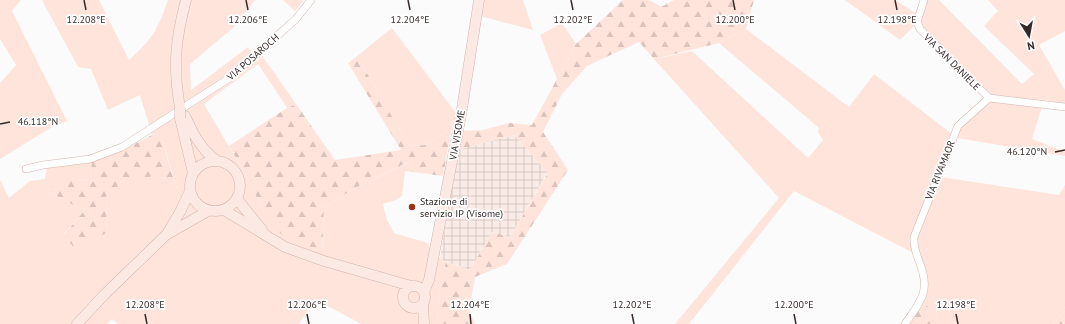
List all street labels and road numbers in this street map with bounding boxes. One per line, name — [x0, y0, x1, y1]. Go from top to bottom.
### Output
street label: VIA SAN DANIELE — [920, 30, 983, 93]
street label: VIA POSAROCH — [223, 31, 282, 84]
street label: VIA VISOME — [446, 109, 468, 162]
street label: VIA RIVAMAOR — [922, 138, 958, 203]

